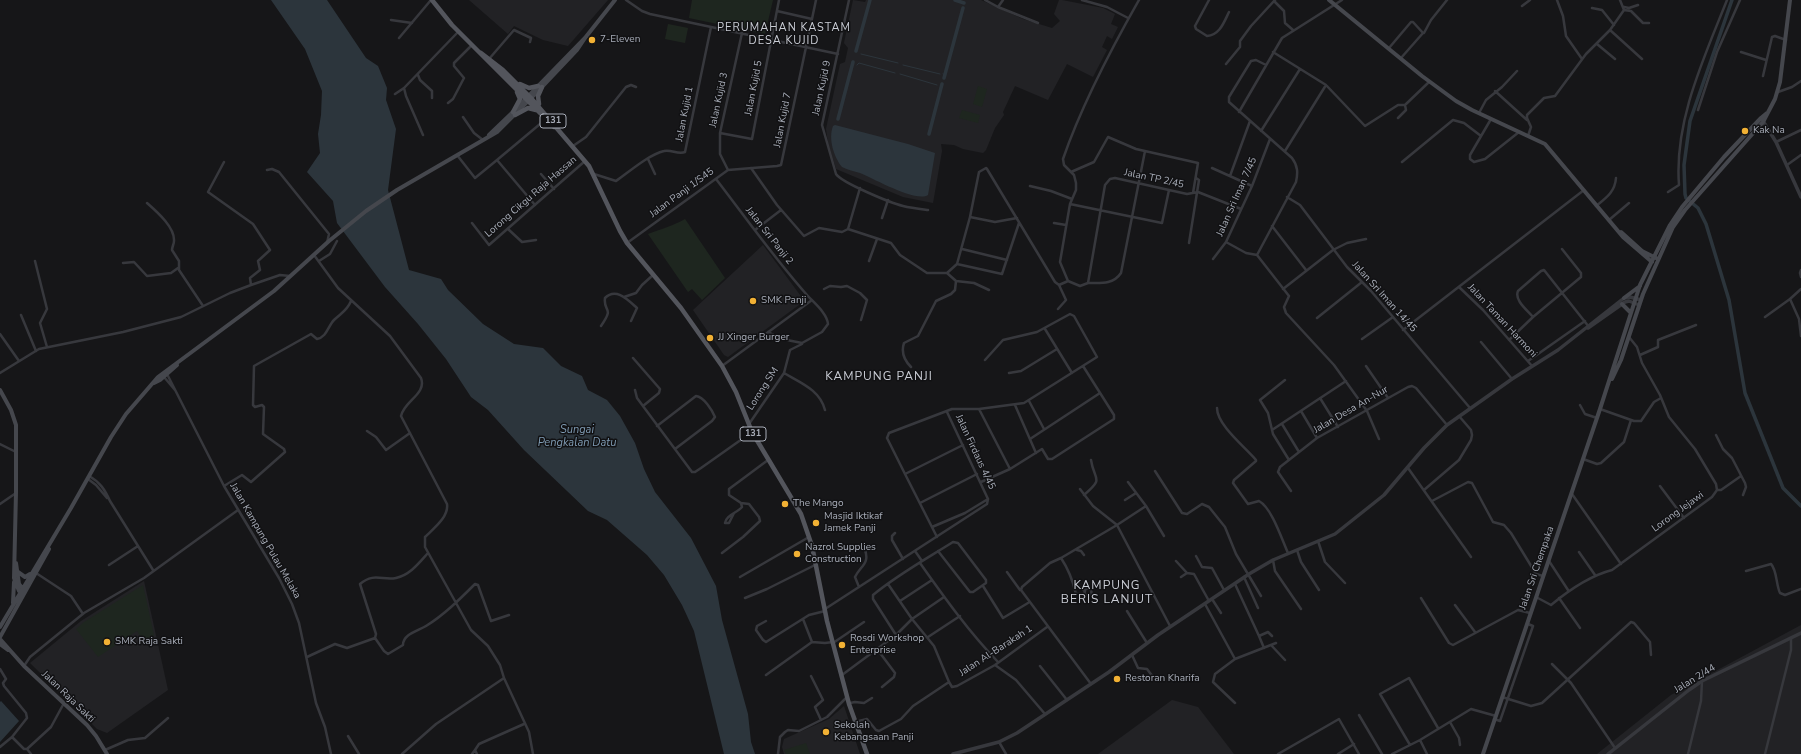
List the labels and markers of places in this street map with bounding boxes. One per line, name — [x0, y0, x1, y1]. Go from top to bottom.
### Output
place label: 7-Eleven — [600, 34, 640, 46]
marker: 7-Eleven — [587, 35, 597, 45]
place label: Kak Na — [1753, 125, 1785, 137]
marker: Kak Na — [1740, 126, 1750, 136]
place label: SMK Panji — [761, 295, 806, 307]
marker: SMK Panji — [748, 296, 758, 306]
place label: JJ Xinger Burger — [718, 332, 789, 344]
marker: JJ Xinger Burger — [705, 333, 715, 343]
place label: The Mango — [793, 498, 844, 510]
marker: The Mango — [780, 499, 790, 509]
place label: Masjid Iktikaf Jamek Panji — [824, 511, 883, 534]
marker: Masjid Iktikaf Jamek Panji — [811, 518, 821, 528]
place label: Nazrol Supplies Construction — [805, 542, 876, 566]
marker: Nazrol Supplies Construction — [792, 549, 802, 559]
place label: Rosdi Workshop Enterprise — [850, 633, 924, 656]
place label: SMK Raja Sakti — [115, 636, 183, 648]
marker: SMK Raja Sakti — [102, 637, 112, 647]
marker: Rosdi Workshop Enterprise — [837, 640, 847, 650]
place label: Restoran Kharifa — [1125, 673, 1199, 685]
marker: Restoran Kharifa — [1112, 674, 1122, 684]
place label: Sekolah Kebangsaan Panji — [834, 720, 914, 744]
marker: Sekolah Kebangsaan Panji — [821, 727, 831, 737]

